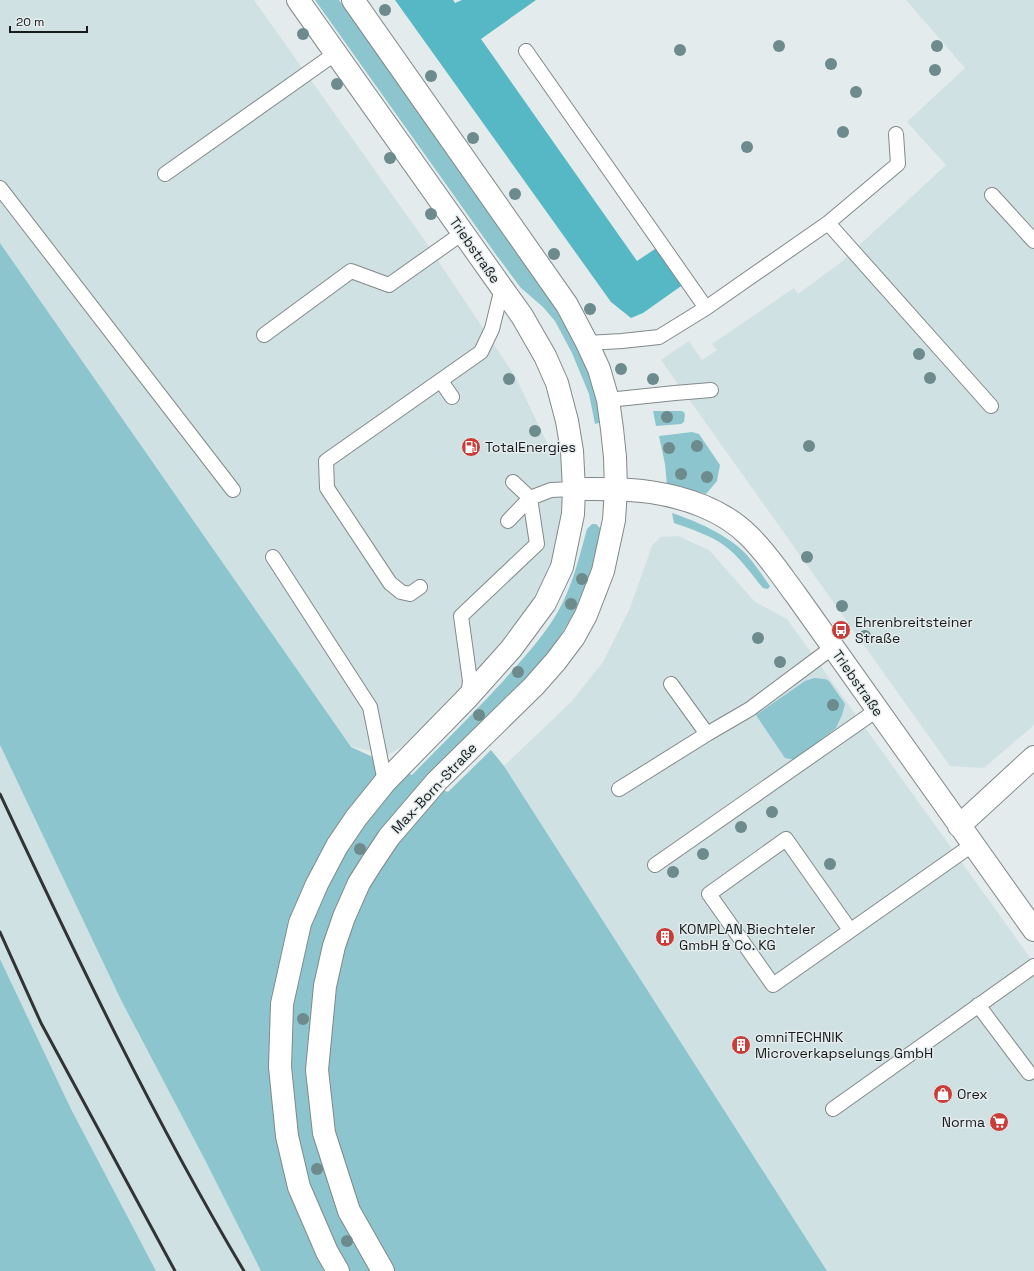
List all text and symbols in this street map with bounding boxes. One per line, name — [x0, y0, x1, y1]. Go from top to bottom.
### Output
scale bar — [10, 8, 87, 34]
text: 20 m — [16, 14, 44, 30]
street label: Triebstraße — [446, 213, 504, 287]
fuel station icon: TotalEnergies — [460, 436, 482, 458]
place label: TotalEnergies — [485, 438, 576, 456]
place label: Ehrenbreitsteiner Straße — [855, 613, 973, 647]
bus stop icon: Ehrenbreitsteiner Straße — [830, 619, 852, 641]
street label: Triebstraße — [829, 646, 887, 720]
street label: Max-Born-Straße — [387, 739, 481, 837]
place label: KOMPLAN Biechteler GmbH & Co. KG — [679, 920, 816, 954]
building icon: KOMPLAN Biechteler GmbH & Co. KG — [654, 926, 676, 948]
place label: omniTECHNIK Microverkapselungs GmbH — [755, 1028, 933, 1062]
building icon: omniTECHNIK Microverkapselungs GmbH — [730, 1034, 752, 1056]
shop icon: Orex — [932, 1083, 954, 1105]
place label: Orex — [957, 1085, 988, 1103]
supermarket icon: Norma — [988, 1111, 1010, 1133]
place label: Norma — [942, 1113, 985, 1131]

